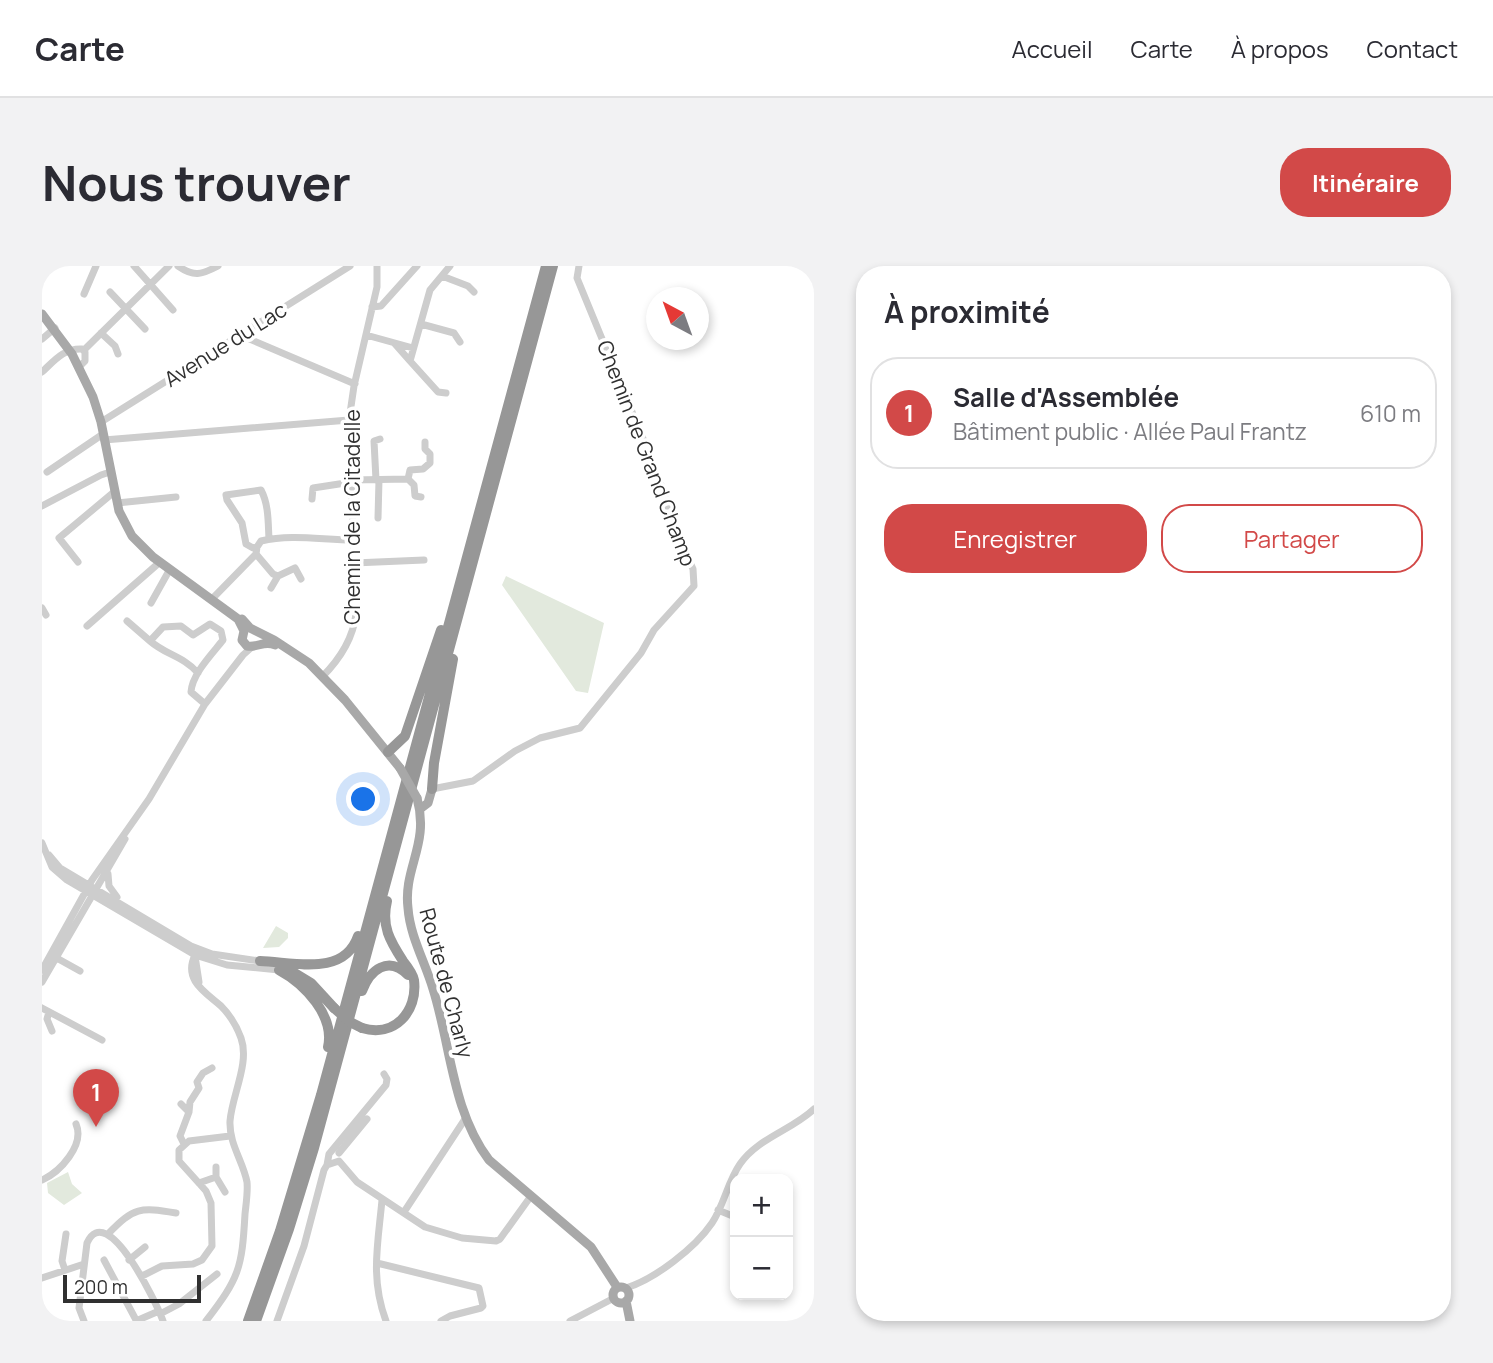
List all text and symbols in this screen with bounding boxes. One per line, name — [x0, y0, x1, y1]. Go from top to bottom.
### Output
text: Carte — [35, 26, 125, 71]
text: Accueil — [1012, 32, 1092, 65]
text: Carte — [1130, 32, 1193, 65]
text: À propos — [1231, 32, 1329, 65]
text: Contact — [1367, 32, 1458, 65]
button: Itinéraire — [1280, 148, 1451, 217]
text: Nous trouver — [42, 149, 351, 216]
north arrow — [646, 287, 709, 350]
text: À proximité — [884, 291, 1050, 332]
street label: Avenue du Lac — [159, 295, 291, 393]
street label: Chemin de Grand Champ — [591, 336, 703, 570]
text: Salle d'Assemblée — [953, 379, 1179, 415]
text: 1 — [904, 397, 914, 429]
text: 610 m — [1360, 397, 1421, 429]
street label: Chemin de la Citadelle — [338, 409, 366, 625]
text: Bâtiment public · Allée Paul Frantz — [953, 415, 1307, 447]
button: Enregistrer — [884, 504, 1147, 573]
button: Partager — [1161, 504, 1423, 573]
your location — [346, 782, 380, 816]
street label: Route de Charly — [414, 905, 480, 1061]
pin: 1 — [73, 1069, 119, 1127]
map controls — [730, 1174, 793, 1300]
button: + — [730, 1174, 793, 1237]
button: − — [730, 1237, 793, 1300]
scale bar — [63, 1272, 201, 1304]
text: 200 m — [74, 1274, 128, 1300]

